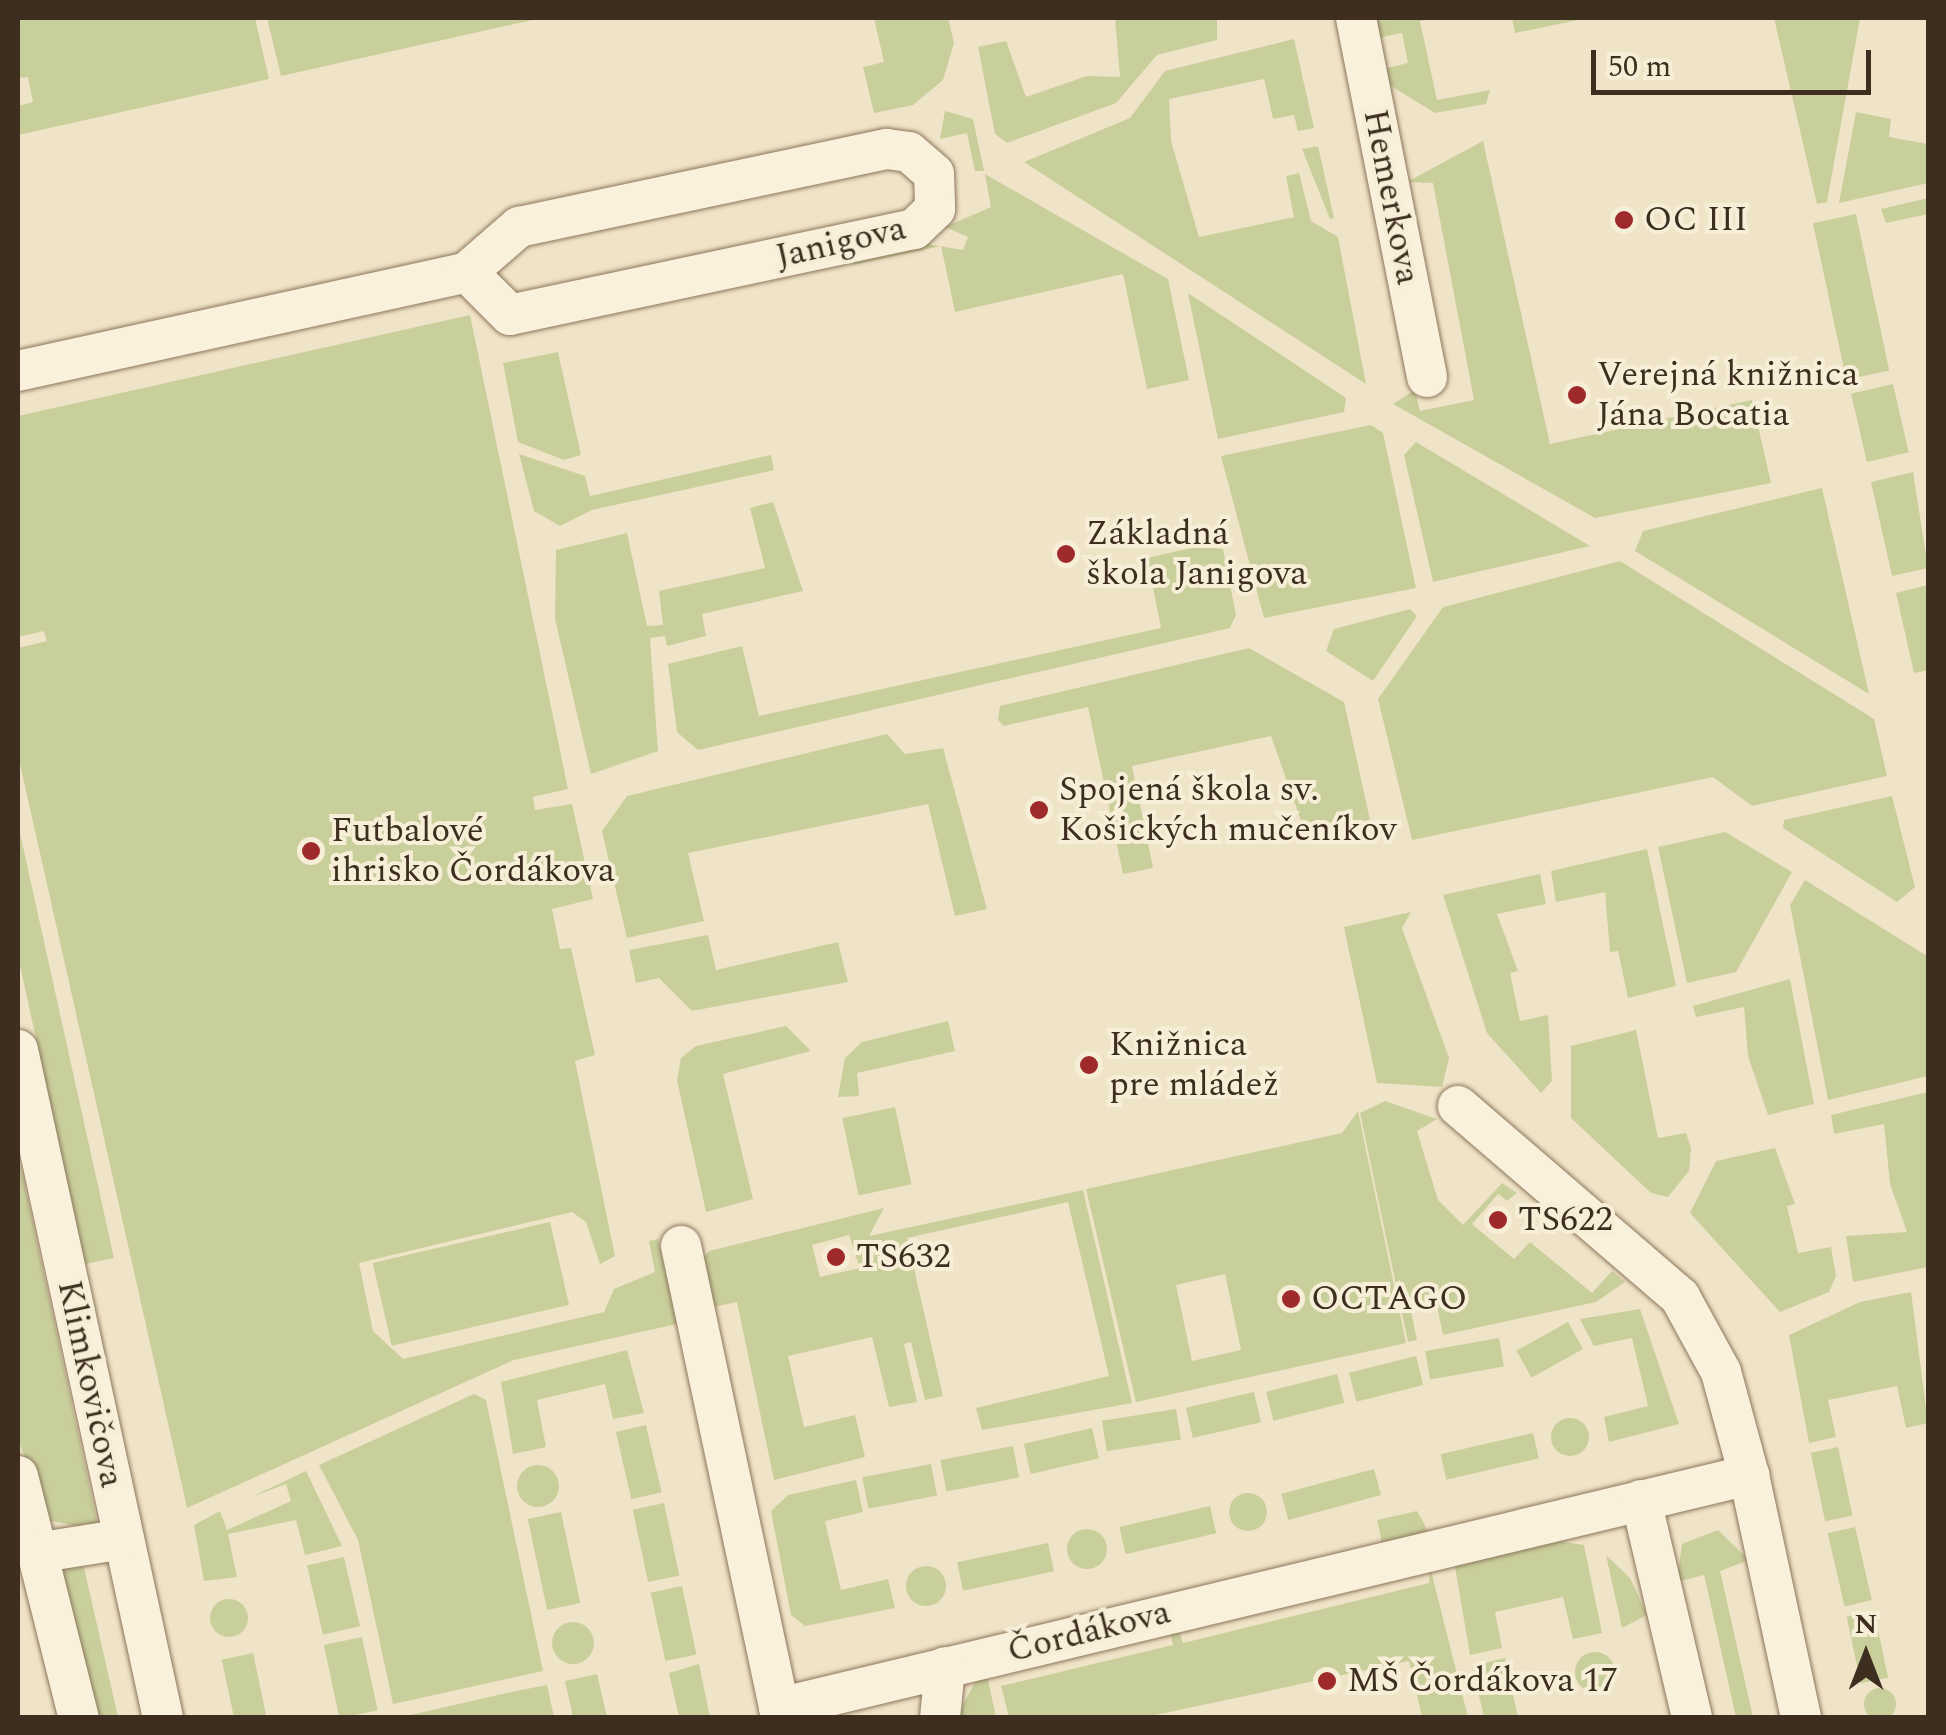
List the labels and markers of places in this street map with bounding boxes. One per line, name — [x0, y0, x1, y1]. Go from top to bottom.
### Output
place label: OC III — [1644, 199, 1748, 241]
marker: OC III — [1613, 209, 1635, 231]
place label: Verejná knižnica Jána Bocatia — [1597, 354, 1859, 436]
marker: Verejná knižnica Jána Bocatia — [1566, 384, 1588, 406]
place label: Základná škola Janigova — [1086, 513, 1307, 595]
marker: Základná škola Janigova — [1055, 543, 1077, 565]
place label: Spojená škola sv. Košických mučeníkov — [1059, 769, 1397, 851]
marker: Spojená škola sv. Košických mučeníkov — [1028, 799, 1050, 821]
place label: Futbalové ihrisko Čordákova — [331, 810, 615, 892]
marker: Futbalové ihrisko Čordákova — [300, 840, 322, 862]
place label: Knižnica pre mládež — [1109, 1024, 1279, 1106]
marker: Knižnica pre mládež — [1078, 1054, 1100, 1076]
place label: TS622 — [1518, 1199, 1613, 1241]
marker: TS622 — [1487, 1209, 1509, 1231]
place label: TS632 — [856, 1236, 951, 1278]
marker: TS632 — [825, 1246, 847, 1268]
place label: OCTAGO — [1311, 1278, 1467, 1320]
marker: OCTAGO — [1280, 1288, 1302, 1310]
place label: MŠ Čordákova 17 — [1347, 1660, 1618, 1702]
marker: MŠ Čordákova 17 — [1316, 1670, 1338, 1692]

